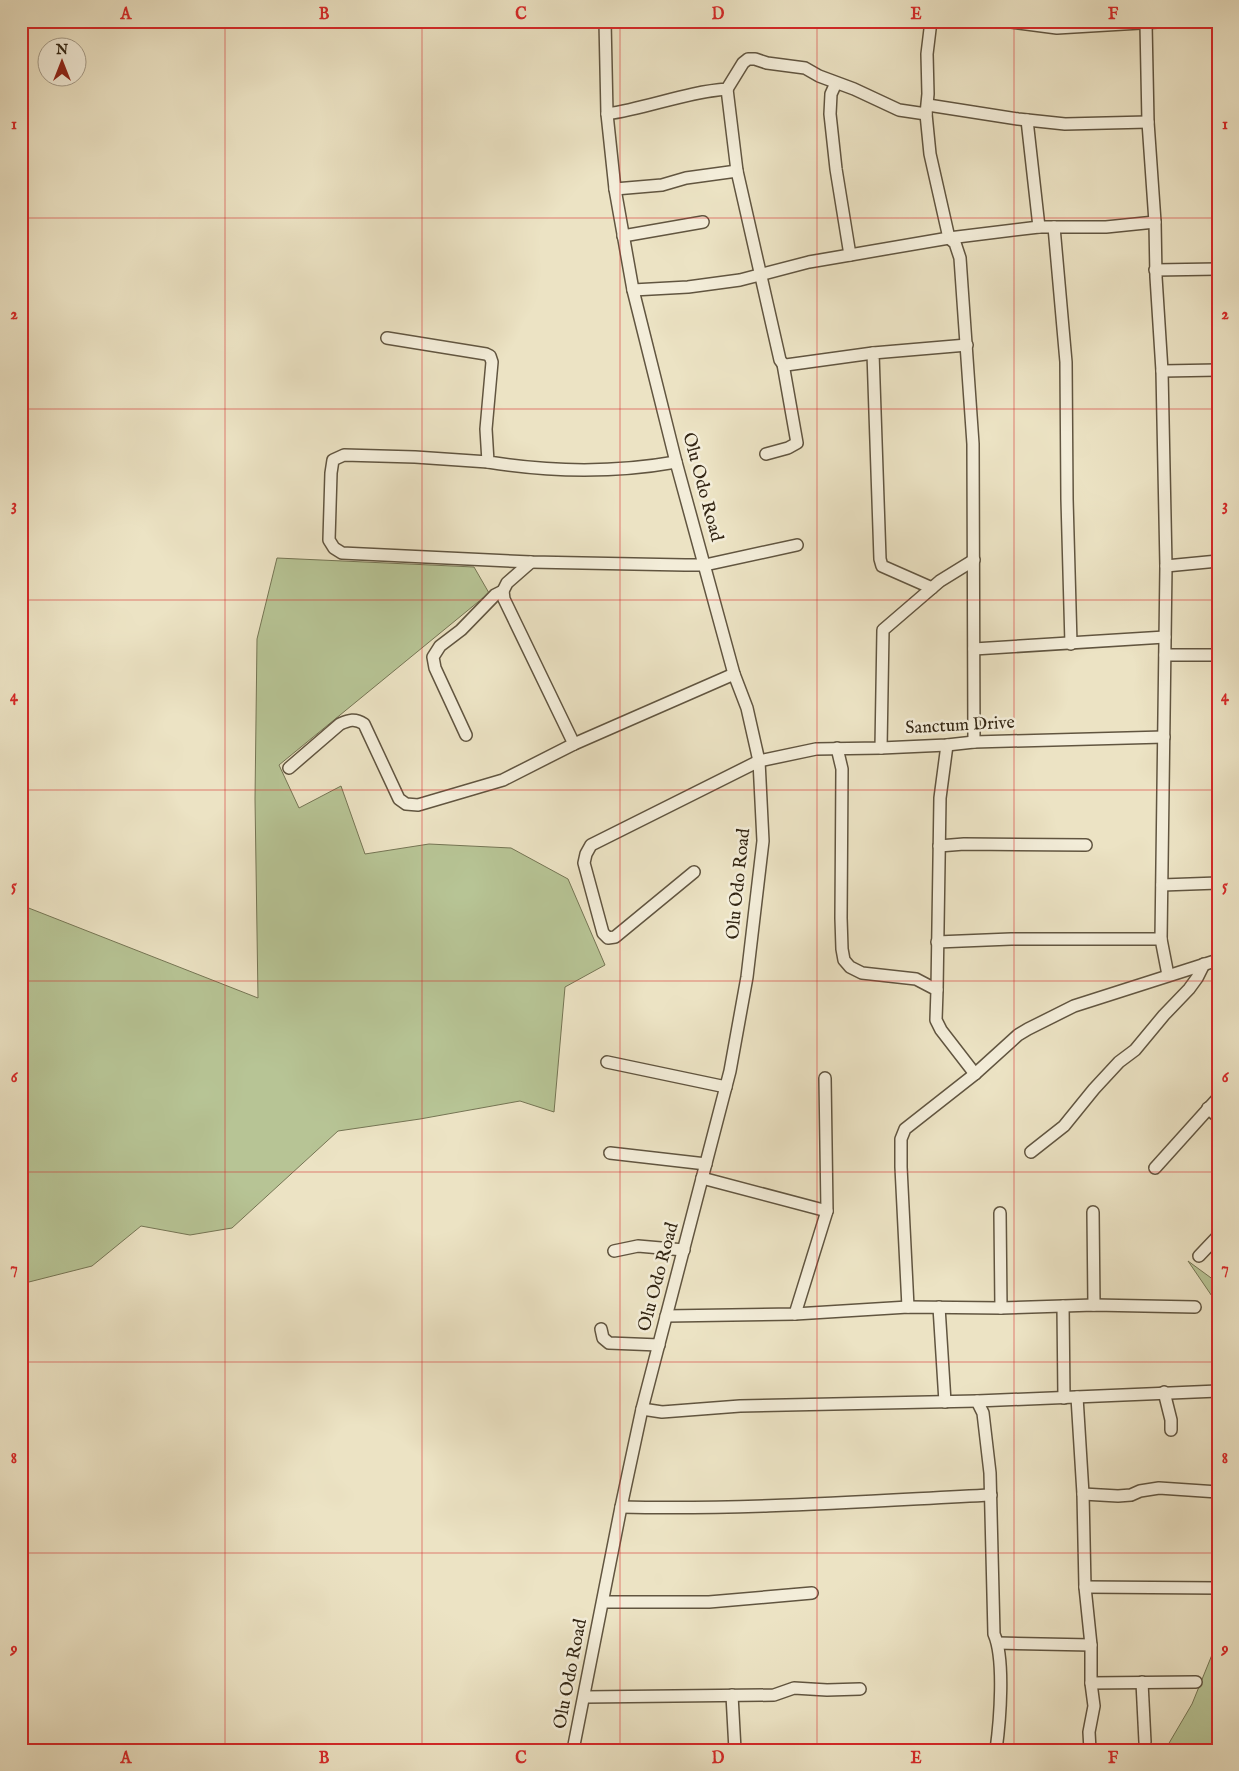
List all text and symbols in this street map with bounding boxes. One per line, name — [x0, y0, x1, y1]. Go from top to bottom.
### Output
text: A — [120, 5, 133, 25]
text: B — [319, 5, 330, 25]
text: C — [515, 5, 527, 25]
text: D — [712, 5, 725, 25]
text: E — [910, 5, 922, 25]
text: F — [1108, 5, 1119, 25]
north arrow — [38, 38, 88, 88]
text: N — [55, 41, 68, 59]
text: 1 — [11, 115, 17, 135]
text: 1 — [1222, 115, 1228, 135]
text: 2 — [10, 305, 18, 325]
text: 2 — [1221, 305, 1229, 325]
street label: Olu Odo Road — [676, 430, 728, 544]
text: 3 — [11, 496, 17, 516]
text: 3 — [1222, 496, 1228, 516]
text: 4 — [10, 687, 19, 707]
text: 4 — [1221, 687, 1230, 707]
street label: Sanctum Drive — [905, 712, 1015, 740]
street label: Olu Odo Road — [722, 827, 756, 941]
text: 5 — [11, 877, 17, 897]
text: 5 — [1222, 877, 1228, 897]
text: 6 — [11, 1068, 19, 1088]
text: 6 — [1222, 1068, 1230, 1088]
street label: Olu Odo Road — [633, 1220, 685, 1334]
text: 7 — [10, 1259, 18, 1279]
text: 7 — [1221, 1259, 1229, 1279]
text: 8 — [11, 1449, 17, 1469]
text: 8 — [1222, 1449, 1228, 1469]
street label: Olu Odo Road — [549, 1617, 593, 1731]
text: 9 — [10, 1640, 18, 1660]
text: 9 — [1221, 1640, 1229, 1660]
text: A — [120, 1749, 133, 1769]
text: B — [319, 1749, 330, 1769]
text: C — [515, 1749, 527, 1769]
text: D — [712, 1749, 725, 1769]
text: E — [910, 1749, 922, 1769]
text: F — [1108, 1749, 1119, 1769]

